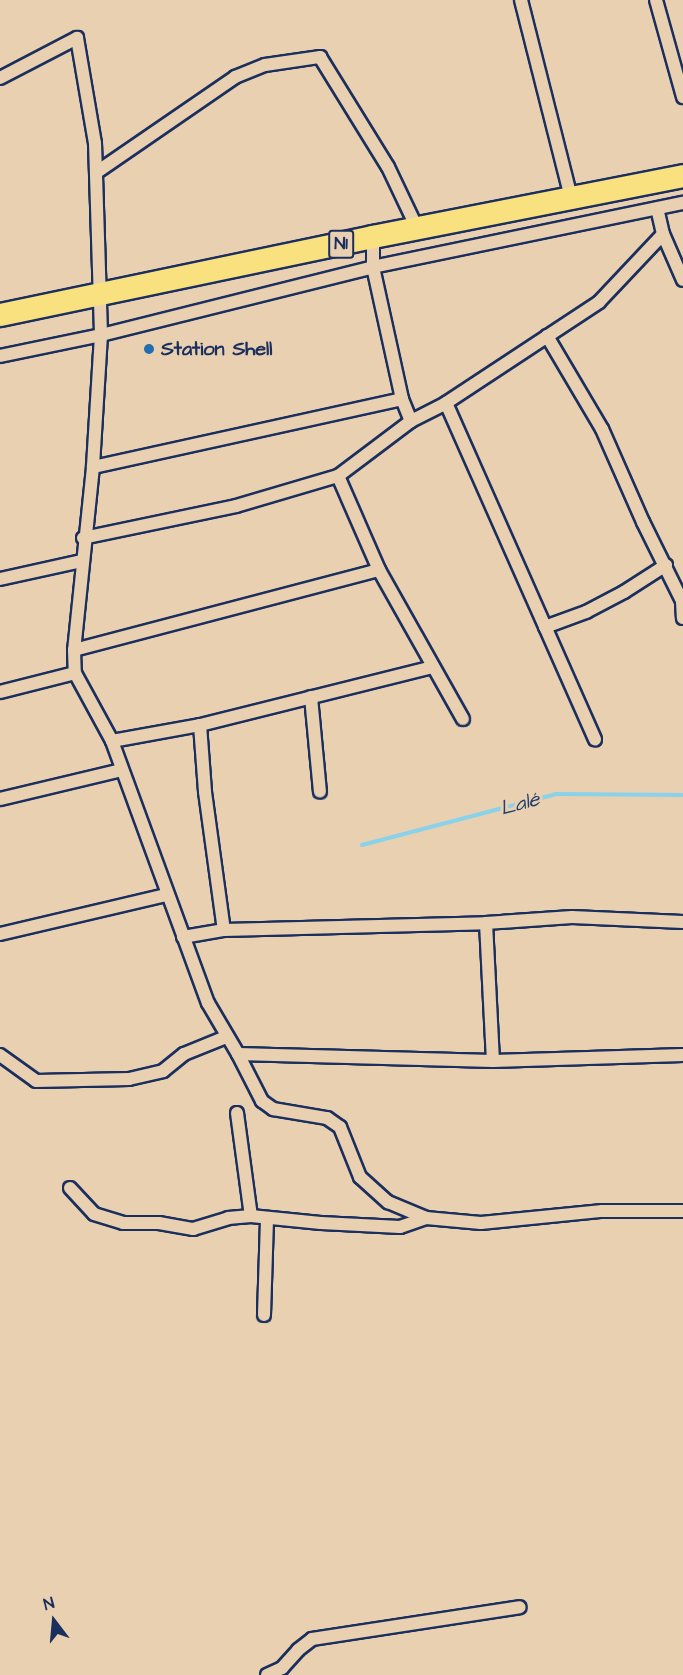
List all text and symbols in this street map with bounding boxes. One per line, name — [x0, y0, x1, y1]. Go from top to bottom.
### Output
road number: N1 — [328, 229, 354, 259]
place label: Station Shell — [161, 337, 272, 361]
marker: Station Shell — [142, 342, 156, 356]
water label: Lalé — [497, 787, 543, 821]
north arrow — [24, 1591, 84, 1651]
text: N — [41, 1592, 57, 1616]

